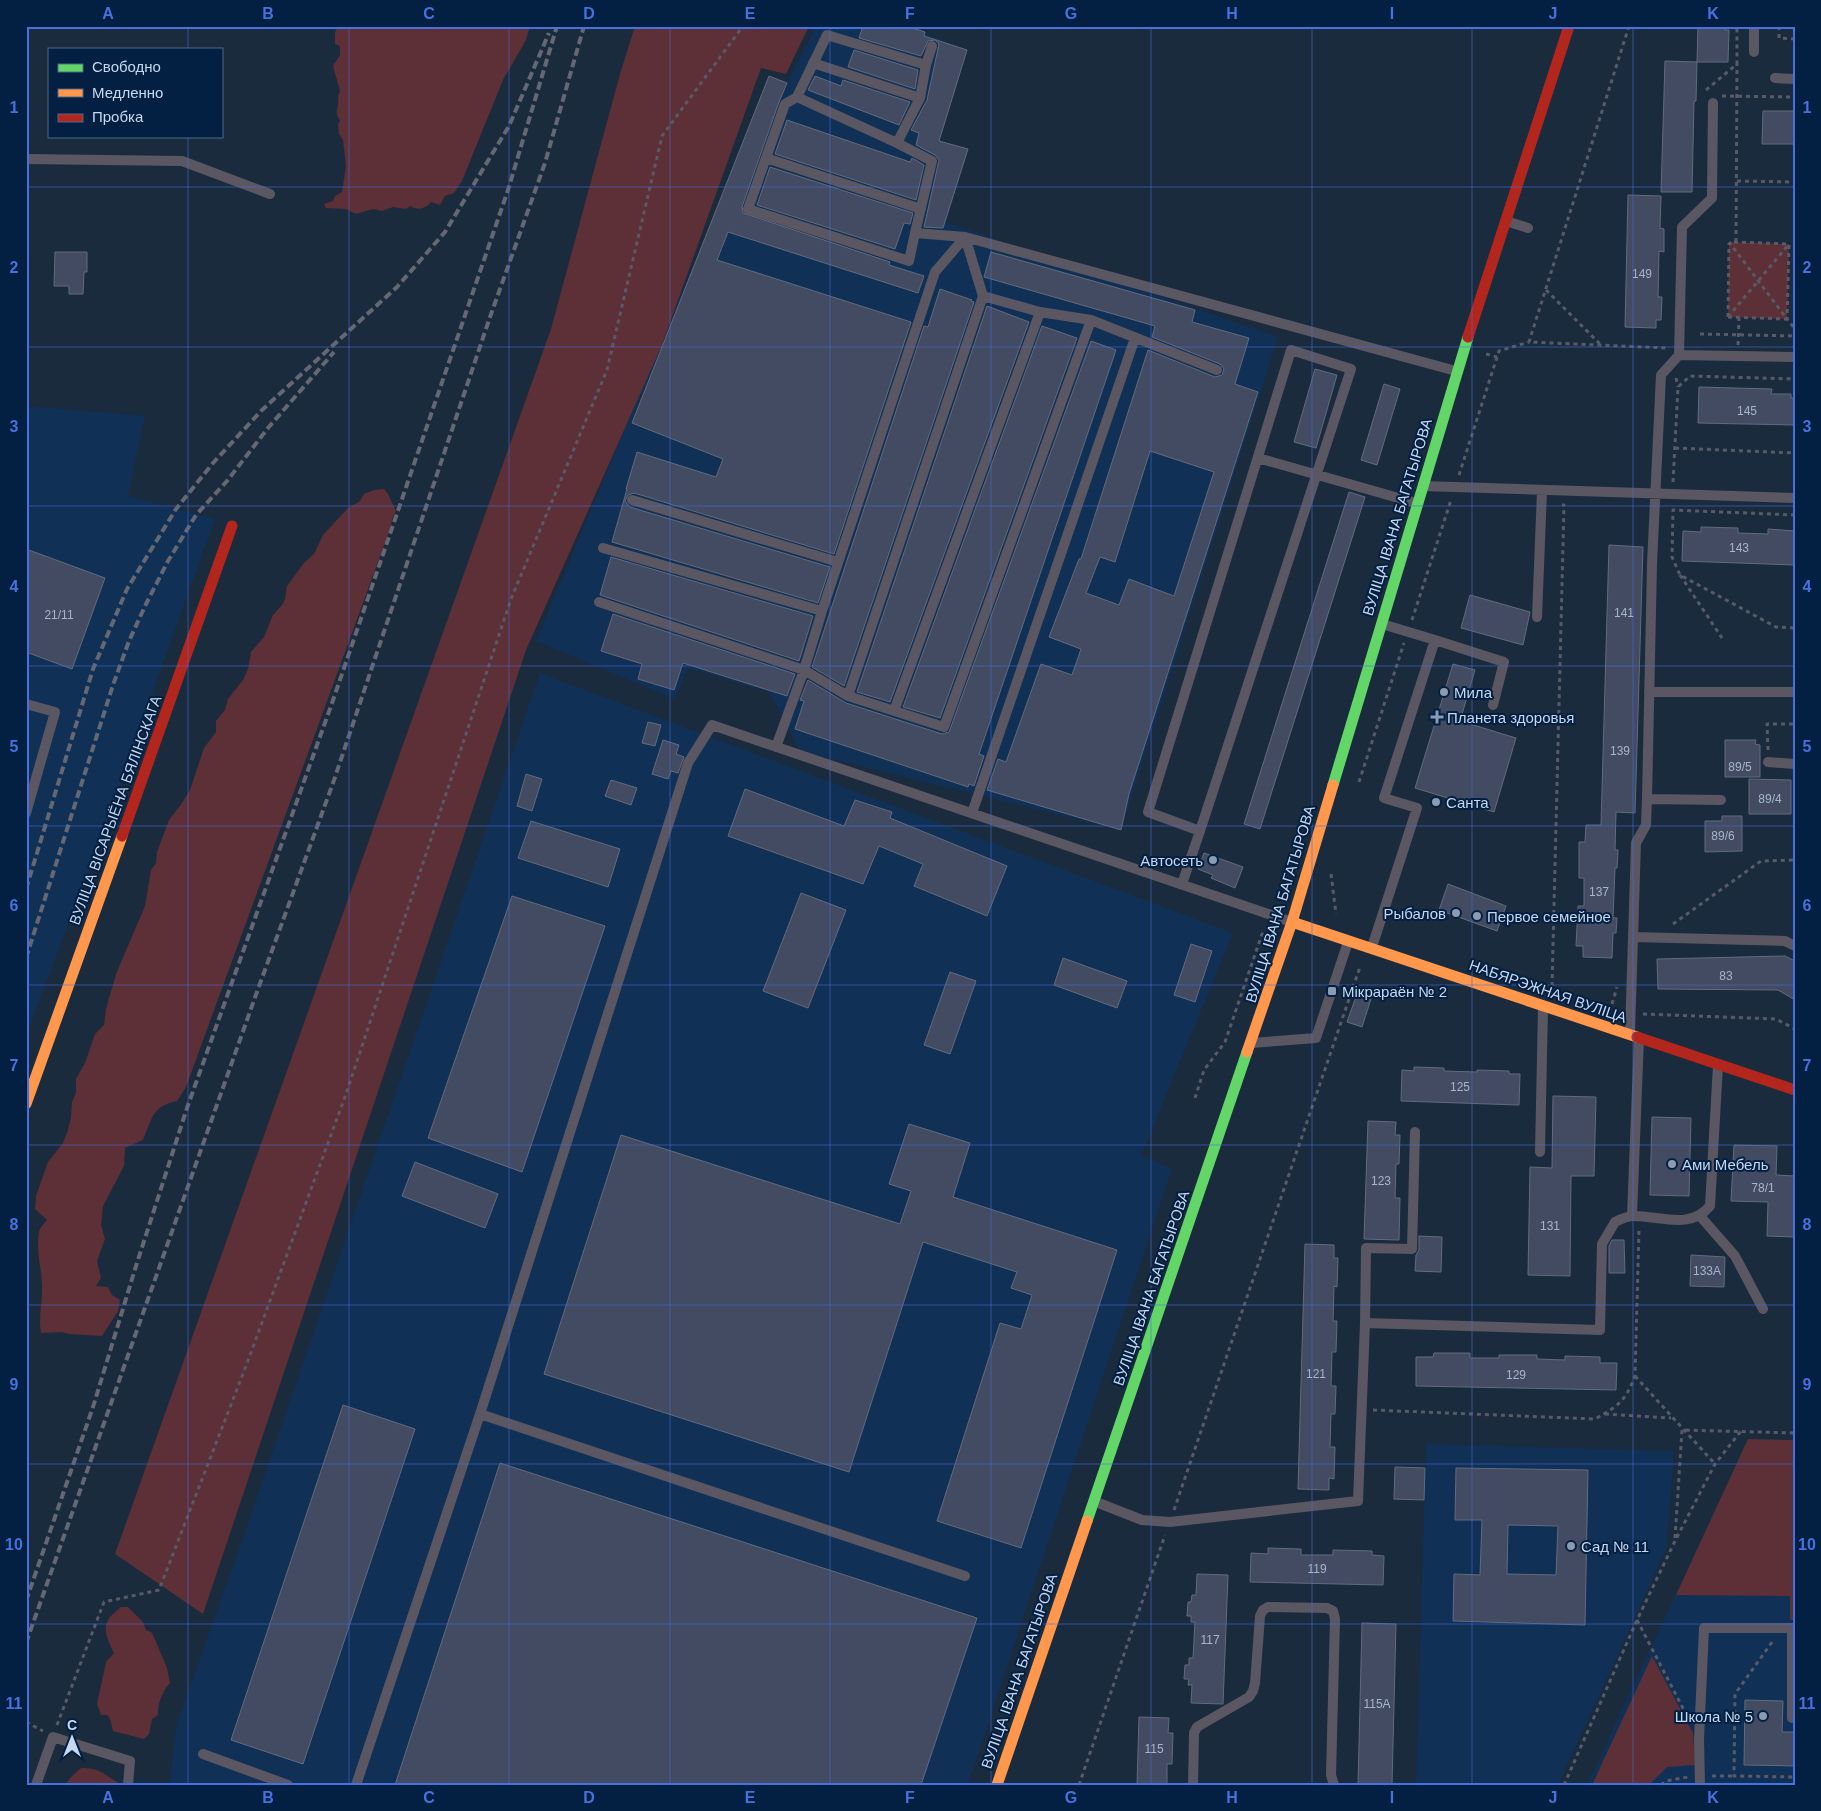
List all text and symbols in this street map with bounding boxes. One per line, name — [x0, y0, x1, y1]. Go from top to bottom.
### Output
text: A — [102, 5, 114, 22]
text: B — [262, 5, 274, 22]
text: C — [423, 5, 435, 22]
text: D — [583, 5, 595, 22]
text: E — [745, 5, 756, 22]
text: F — [905, 5, 915, 22]
text: G — [1065, 5, 1077, 22]
text: H — [1226, 5, 1238, 22]
text: I — [1390, 5, 1394, 22]
text: J — [1549, 5, 1557, 22]
text: K — [1707, 5, 1719, 22]
legend — [48, 48, 222, 138]
text: Свободно — [92, 58, 161, 75]
text: Медленно — [92, 84, 163, 101]
text: 1 — [10, 99, 19, 116]
text: 1 — [1803, 99, 1812, 116]
text: Пробка — [92, 108, 144, 125]
text: 2 — [10, 259, 19, 276]
text: 2 — [1803, 259, 1812, 276]
house number: 149 — [1632, 267, 1652, 281]
house number: 145 — [1737, 404, 1757, 418]
street label: ВУЛІЦА ІВАНА БАГАТЫРОВА — [1359, 416, 1435, 618]
text: 3 — [10, 418, 19, 435]
text: 3 — [1803, 418, 1812, 435]
house number: 143 — [1729, 541, 1749, 555]
text: 4 — [10, 578, 19, 595]
text: 4 — [1803, 578, 1812, 595]
house number: 141 — [1614, 606, 1634, 620]
house number: 21/11 — [44, 608, 74, 622]
place label: Мила — [1454, 684, 1493, 701]
marker: Мила — [1438, 686, 1450, 698]
street label: ВУЛІЦА ВІСАРЫЁНА БЯЛІНСКАГА — [65, 693, 165, 927]
place label: Планета здоровья — [1447, 709, 1574, 726]
marker: Планета здоровья — [1431, 711, 1443, 723]
text: 5 — [10, 738, 19, 755]
text: 5 — [1803, 738, 1812, 755]
house number: 139 — [1610, 744, 1630, 758]
house number: 89/5 — [1728, 760, 1752, 774]
house number: 89/4 — [1758, 792, 1782, 806]
place label: Санта — [1446, 794, 1489, 811]
marker: Санта — [1430, 796, 1442, 808]
street label: ВУЛІЦА ІВАНА БАГАТЫРОВА — [1242, 803, 1318, 1005]
house number: 89/6 — [1711, 829, 1735, 843]
place label: Автосеть — [1140, 852, 1203, 869]
marker: Автосеть — [1207, 854, 1219, 866]
house number: 137 — [1589, 885, 1609, 899]
text: 6 — [10, 897, 19, 914]
text: 6 — [1803, 897, 1812, 914]
place label: Рыбалов — [1383, 905, 1446, 922]
marker: Рыбалов — [1450, 907, 1462, 919]
place label: Первое семейное — [1487, 908, 1611, 925]
marker: Первое семейное — [1471, 910, 1483, 922]
street label: НАБЯРЭЖНАЯ ВУЛІЦА — [1467, 956, 1629, 1026]
house number: 83 — [1719, 969, 1733, 983]
place label: Мікрараён № 2 — [1342, 983, 1447, 1000]
marker: Мікрараён № 2 — [1326, 985, 1338, 997]
text: 7 — [10, 1057, 19, 1074]
text: 7 — [1803, 1057, 1812, 1074]
house number: 125 — [1450, 1080, 1470, 1094]
place label: Ами Мебель — [1682, 1156, 1769, 1173]
marker: Ами Мебель — [1666, 1158, 1678, 1170]
house number: 123 — [1371, 1174, 1391, 1188]
house number: 78/1 — [1751, 1181, 1775, 1195]
street label: ВУЛІЦА ІВАНА БАГАТЫРОВА — [1110, 1188, 1192, 1388]
text: 8 — [10, 1216, 19, 1233]
text: 8 — [1803, 1216, 1812, 1233]
house number: 131 — [1540, 1219, 1560, 1233]
house number: 133А — [1693, 1264, 1721, 1278]
house number: 121 — [1306, 1367, 1326, 1381]
house number: 129 — [1506, 1368, 1526, 1382]
text: 9 — [10, 1376, 19, 1393]
text: 9 — [1803, 1376, 1812, 1393]
text: 10 — [5, 1536, 23, 1553]
text: 10 — [1798, 1536, 1816, 1553]
place label: Сад № 11 — [1581, 1538, 1649, 1555]
marker: Сад № 11 — [1565, 1540, 1577, 1552]
house number: 119 — [1307, 1562, 1327, 1576]
street label: ВУЛІЦА ІВАНА БАГАТЫРОВА — [978, 1571, 1060, 1771]
house number: 117 — [1200, 1633, 1220, 1647]
text: 11 — [6, 1695, 23, 1712]
text: 11 — [1799, 1695, 1816, 1712]
house number: 115А — [1363, 1697, 1391, 1711]
place label: Школа № 5 — [1675, 1708, 1753, 1725]
marker: Школа № 5 — [1757, 1710, 1769, 1722]
north arrow — [48, 1714, 98, 1764]
text: С — [67, 1717, 77, 1733]
house number: 115 — [1144, 1742, 1164, 1756]
text: A — [102, 1789, 114, 1806]
text: B — [262, 1789, 274, 1806]
text: C — [423, 1789, 435, 1806]
text: D — [583, 1789, 595, 1806]
text: E — [745, 1789, 756, 1806]
text: F — [905, 1789, 915, 1806]
text: G — [1065, 1789, 1077, 1806]
text: H — [1226, 1789, 1238, 1806]
text: I — [1390, 1789, 1394, 1806]
text: J — [1549, 1789, 1557, 1806]
text: K — [1707, 1789, 1719, 1806]

